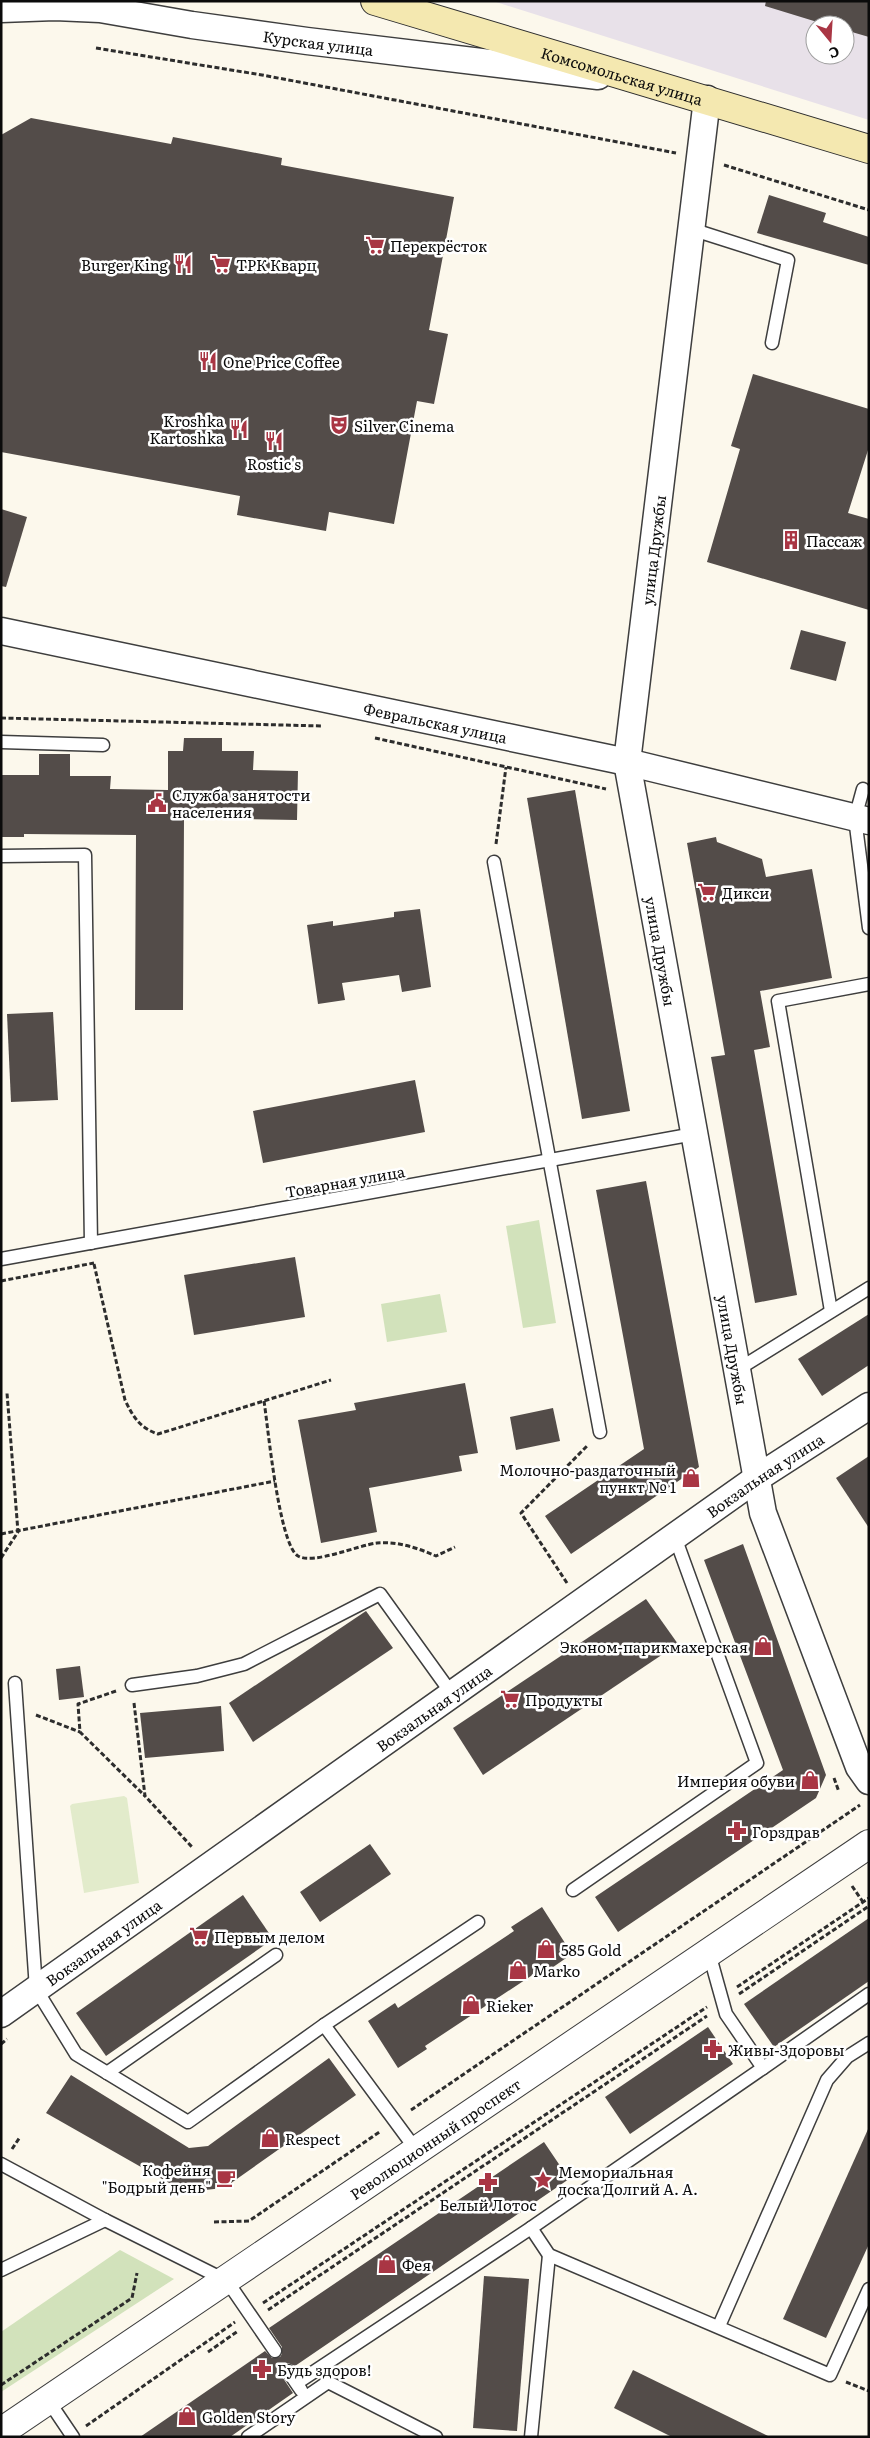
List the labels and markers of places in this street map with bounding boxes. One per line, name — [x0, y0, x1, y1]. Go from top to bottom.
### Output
supermarket icon: Перекрёсток — [364, 234, 386, 256]
place label: Перекрёсток — [390, 234, 487, 257]
place label: Burger King — [81, 253, 169, 276]
restaurant icon: Burger King — [172, 253, 194, 275]
supermarket icon: ТРК Кварц — [210, 253, 232, 275]
place label: ТРК Кварц — [236, 253, 317, 276]
restaurant icon: One Price Coffee — [197, 350, 219, 372]
place label: One Price Coffee — [223, 350, 340, 373]
place label: Kroshka Kartoshka — [149, 409, 225, 449]
theatre icon: Silver Cinema — [328, 414, 350, 436]
place label: Silver Cinema — [354, 414, 455, 437]
restaurant icon: Kroshka Kartoshka — [228, 418, 250, 440]
restaurant icon: Rostic's — [263, 430, 285, 452]
place label: Rostic's — [247, 452, 301, 475]
building icon: Пассаж — [780, 529, 802, 551]
place label: Пассаж — [806, 529, 863, 552]
place label: Служба занятости населения — [172, 783, 310, 823]
public building icon: Служба занятости населения — [146, 792, 168, 814]
supermarket icon: Дикси — [696, 881, 718, 903]
place label: Дикси — [722, 881, 770, 904]
place label: Молочно-раздаточный пункт № 1 — [499, 1458, 676, 1498]
shop icon: Молочно-раздаточный пункт № 1 — [680, 1467, 702, 1489]
place label: Эконом-парикмахерская — [560, 1635, 748, 1658]
shop icon: Эконом-парикмахерская — [752, 1635, 774, 1657]
supermarket icon: Продукты — [499, 1688, 521, 1710]
place label: Продукты — [525, 1688, 603, 1711]
place label: Империя обуви — [677, 1769, 795, 1792]
shop icon: Империя обуви — [799, 1769, 821, 1791]
pharmacy icon: Горздрав — [726, 1820, 748, 1842]
place label: Горздрав — [752, 1820, 820, 1843]
supermarket icon: Первым делом — [188, 1925, 210, 1947]
place label: Первым делом — [214, 1925, 325, 1948]
shop icon: 585 Gold — [535, 1938, 557, 1960]
place label: 585 Gold — [561, 1938, 621, 1961]
shop icon: Marko — [507, 1959, 529, 1981]
place label: Marko — [533, 1959, 580, 1982]
shop icon: Rieker — [460, 1994, 482, 2016]
place label: Rieker — [486, 1994, 533, 2017]
pharmacy icon: Живы-Здоровы — [702, 2038, 724, 2060]
place label: Живы-Здоровы — [728, 2038, 845, 2061]
shop icon: Respect — [259, 2127, 281, 2149]
place label: Respect — [285, 2127, 340, 2150]
place label: Кофейня "Бодрый день" — [102, 2158, 211, 2198]
place label: Мемориальная доска Долгий А. А. — [558, 2160, 698, 2200]
cafe icon: Кофейня "Бодрый день" — [215, 2167, 237, 2189]
place icon: Мемориальная доска Долгий А. А. — [532, 2169, 554, 2191]
pharmacy icon: Белый Лотос — [477, 2171, 499, 2193]
place label: Белый Лотос — [439, 2193, 537, 2216]
shop icon: Фея — [376, 2253, 398, 2275]
place label: Фея — [402, 2253, 431, 2276]
pharmacy icon: Будь здоров! — [251, 2358, 273, 2380]
place label: Будь здоров! — [277, 2358, 372, 2381]
shop icon: Golden Story — [176, 2405, 198, 2427]
place label: Golden Story — [202, 2405, 296, 2428]

